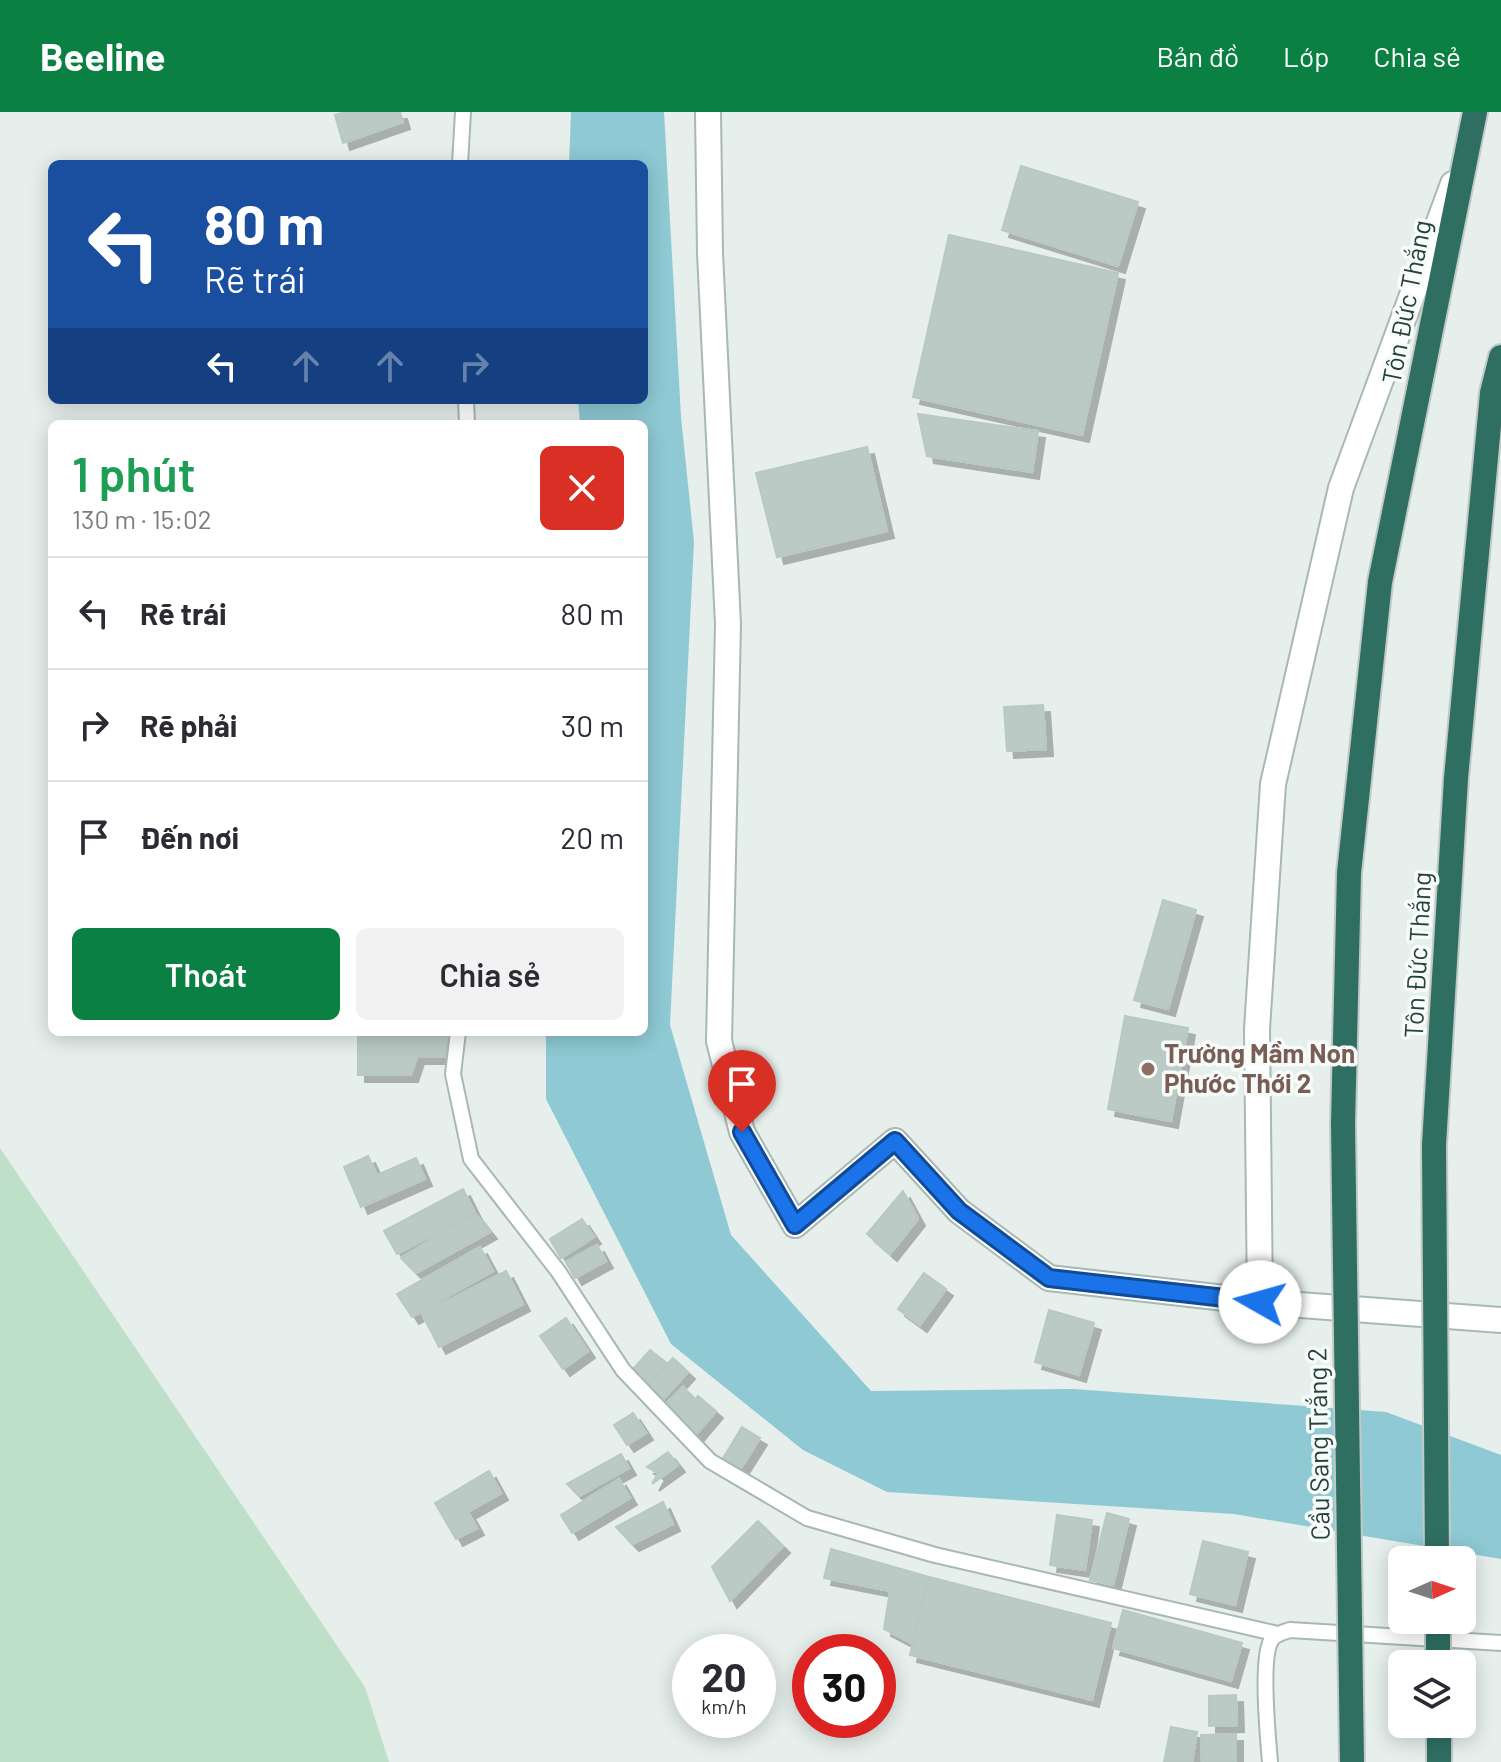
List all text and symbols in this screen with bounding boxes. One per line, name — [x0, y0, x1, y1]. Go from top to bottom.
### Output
text: Beeline — [40, 33, 165, 79]
text: Bản đồ — [1156, 39, 1239, 73]
text: Lớp — [1283, 39, 1329, 73]
text: Chia sẻ — [1373, 39, 1461, 73]
text: 80 m — [204, 189, 324, 256]
icon: left — [72, 192, 176, 296]
street label: Tôn Đức Thắng — [1374, 217, 1437, 386]
text: Rẽ trái — [204, 257, 306, 300]
icon: left — [200, 344, 244, 388]
icon: ahead — [284, 344, 328, 388]
icon: ahead — [368, 344, 412, 388]
icon: right — [452, 344, 496, 388]
text: 1 phút — [72, 444, 196, 502]
button: close — [540, 446, 624, 530]
text: 130 m · 15:02 — [72, 503, 212, 534]
icon: left — [72, 591, 116, 635]
text: Rẽ trái — [140, 595, 227, 631]
text: 80 m — [561, 595, 624, 631]
icon: right — [72, 703, 116, 747]
text: Rẽ phải — [140, 707, 237, 743]
text: 30 m — [561, 707, 624, 743]
icon: arrive — [72, 815, 116, 859]
text: Đến nơi — [140, 819, 239, 855]
text: 20 m — [560, 819, 624, 855]
street label: Tôn Đức Thắng — [1397, 871, 1436, 1039]
button: Thoát — [72, 928, 340, 1020]
button: Chia sẻ — [356, 928, 624, 1020]
place label: Trường Mầm Non Phước Thới 2 — [1164, 1037, 1355, 1098]
pin — [708, 1050, 776, 1132]
marker: Trường Mầm Non Phước Thới 2 — [1139, 1060, 1157, 1078]
icon: arrive — [720, 1062, 764, 1106]
position arrow — [1218, 1260, 1302, 1344]
street label: Cầu Sang Trắng 2 — [1300, 1347, 1335, 1541]
north arrow — [1388, 1546, 1476, 1634]
map controls — [1388, 1546, 1476, 1738]
speed limit sign: 30 — [792, 1634, 896, 1738]
button: layers — [1388, 1650, 1476, 1738]
text: 20 — [701, 1652, 747, 1700]
text: km/h — [701, 1694, 747, 1718]

